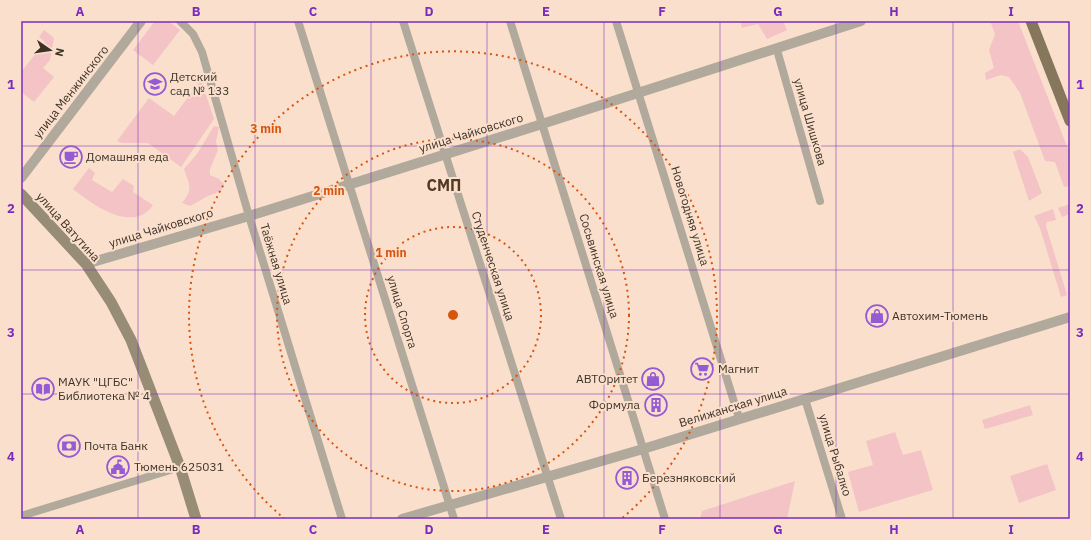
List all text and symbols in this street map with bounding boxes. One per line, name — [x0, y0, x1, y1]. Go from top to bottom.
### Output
text: A — [76, 3, 85, 20]
text: B — [192, 3, 201, 20]
text: C — [309, 3, 318, 20]
text: D — [424, 3, 434, 20]
text: E — [542, 3, 550, 20]
text: F — [658, 3, 666, 20]
text: G — [773, 3, 783, 20]
text: H — [889, 3, 899, 20]
text: I — [1008, 3, 1014, 20]
north arrow — [30, 30, 70, 70]
street label: улица Менжинского — [30, 42, 112, 141]
text: N — [52, 47, 67, 58]
place label: Детский сад № 133 — [170, 69, 229, 98]
school or university icon: Детский сад № 133 — [142, 71, 168, 97]
text: 1 — [7, 76, 15, 93]
street label: улица Шишкова — [791, 76, 830, 168]
text: 1 — [1076, 76, 1084, 93]
street label: улица Чайковского — [417, 109, 525, 155]
text: 3 min — [250, 121, 282, 136]
cafe icon: Домашняя еда — [58, 144, 84, 170]
place label: Домашняя еда — [86, 149, 169, 164]
street label: Новогодняя улица — [668, 164, 713, 268]
district label: СМП — [427, 175, 461, 195]
text: 2 min — [313, 183, 345, 198]
street label: улица Ватутина — [33, 189, 104, 265]
text: 2 — [7, 200, 15, 217]
text: 2 — [1076, 200, 1084, 217]
street label: улица Чайковского — [107, 204, 215, 250]
street label: Студенческая улица — [469, 209, 518, 323]
street label: Сосьвинская улица — [576, 212, 623, 321]
street label: Таёжная улица — [257, 221, 296, 307]
text: 1 min — [375, 245, 407, 260]
street label: улица Спорта — [384, 273, 421, 351]
shop icon: Автохим-Тюмень — [864, 303, 890, 329]
centre of rings — [446, 308, 460, 322]
place label: Автохим-Тюмень — [892, 308, 988, 323]
text: 3 — [7, 324, 15, 341]
text: 3 — [1076, 324, 1084, 341]
supermarket icon: Магнит — [689, 356, 715, 382]
place label: Магнит — [718, 361, 759, 376]
shop icon: АВТОритет — [640, 366, 666, 392]
place label: АВТОритет — [576, 371, 638, 386]
place label: МАУК "ЦГБС" Библиотека № 4 — [58, 374, 150, 403]
library icon: МАУК "ЦГБС" Библиотека № 4 — [30, 376, 56, 402]
street label: Велижанская улица — [677, 383, 789, 430]
building icon: Формула — [643, 392, 669, 418]
place label: Формула — [589, 397, 641, 412]
street label: улица Рыбалко — [816, 412, 855, 498]
bank icon: Почта Банк — [56, 433, 82, 459]
place label: Почта Банк — [84, 438, 148, 453]
text: 4 — [7, 448, 15, 465]
text: 4 — [1076, 448, 1084, 465]
public building icon: Тюмень 625031 — [105, 454, 131, 480]
place label: Тюмень 625031 — [134, 459, 224, 474]
building icon: Березняковский — [614, 465, 640, 491]
place label: Березняковский — [642, 470, 736, 485]
text: A — [76, 521, 85, 538]
text: B — [192, 521, 201, 538]
text: C — [309, 521, 318, 538]
text: D — [424, 521, 434, 538]
text: E — [542, 521, 550, 538]
text: F — [658, 521, 666, 538]
text: G — [773, 521, 783, 538]
text: H — [889, 521, 899, 538]
text: I — [1008, 521, 1014, 538]

